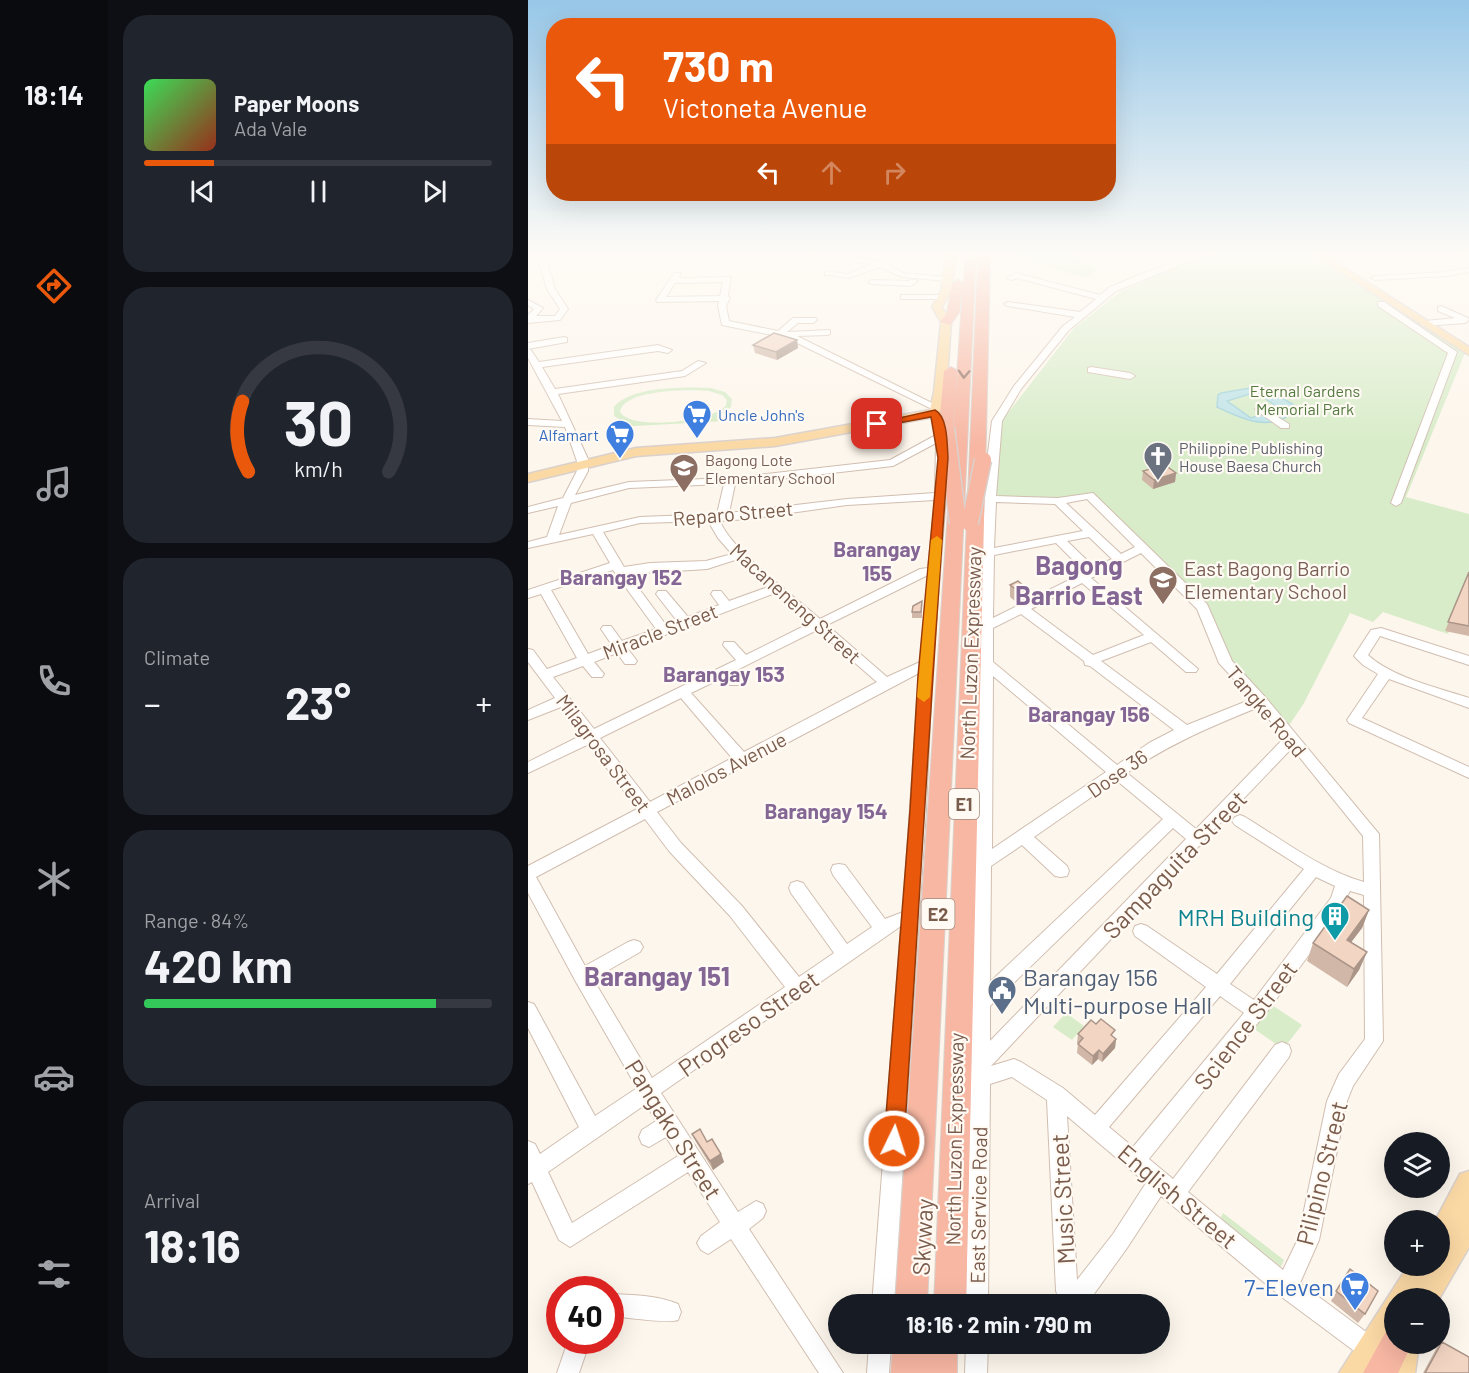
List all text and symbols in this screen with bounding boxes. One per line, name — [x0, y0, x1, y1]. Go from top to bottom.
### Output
text: 730 m — [663, 40, 774, 90]
icon: left — [564, 42, 642, 120]
text: 18:14 — [24, 78, 84, 110]
text: Paper Moons — [234, 90, 359, 116]
text: Victoneta Avenue — [663, 91, 867, 123]
text: Ada Vale — [234, 116, 307, 140]
icon: left — [752, 156, 785, 189]
icon: ahead — [815, 156, 848, 189]
icon: right — [878, 156, 911, 189]
icon: previous — [186, 175, 219, 208]
icon: pause — [302, 175, 335, 208]
icon: next — [418, 175, 451, 208]
icon: directions — [33, 265, 75, 307]
one-way arrow — [957, 369, 970, 378]
park label: Eternal Gardens Memorial Park — [1250, 381, 1360, 418]
text: 30 — [283, 384, 353, 458]
supermarket icon: Uncle John's — [681, 398, 713, 440]
pin — [851, 398, 902, 449]
place label: Uncle John's — [718, 405, 805, 424]
icon: arrive — [860, 407, 893, 440]
supermarket icon: Alfamart — [604, 418, 636, 460]
place label: Alfamart — [539, 425, 599, 444]
place label: Philippine Publishing House Baesa Church — [1179, 438, 1323, 475]
church icon: Philippine Publishing House Baesa Church — [1142, 440, 1174, 482]
place label: Bagong Lote Elementary School — [705, 450, 835, 487]
school or university icon: Bagong Lote Elementary School — [668, 452, 700, 494]
text: km/h — [294, 456, 342, 481]
icon: music — [33, 463, 75, 505]
street label: Reparo Street — [672, 496, 794, 530]
district label: Barangay 155 — [833, 536, 921, 585]
street label: Macaneneng Street — [726, 538, 866, 668]
street label: North Luzon Expressway — [954, 546, 986, 760]
district label: Bagong Barrio East — [1015, 549, 1143, 610]
place label: East Bagong Barrio Elementary School — [1184, 556, 1350, 603]
district label: Barangay 152 — [560, 564, 682, 589]
school or university icon: East Bagong Barrio Elementary School — [1147, 564, 1179, 606]
street label: Miracle Street — [599, 598, 721, 664]
text: Climate — [144, 645, 210, 669]
icon: phone — [33, 660, 75, 702]
district label: Barangay 153 — [663, 661, 785, 686]
street label: Tangke Road — [1222, 661, 1312, 761]
text: 23° — [285, 675, 351, 729]
text: − — [144, 683, 161, 723]
text: + — [475, 683, 492, 723]
street label: Milagrosa Street — [552, 689, 656, 817]
district label: Barangay 156 — [1028, 701, 1150, 726]
street label: Malolos Avenue — [662, 726, 790, 810]
street label: Dose 36 — [1082, 744, 1152, 802]
street label: Sampaguita Street — [1096, 784, 1252, 944]
road number: E1 — [949, 789, 979, 819]
district label: Barangay 154 — [764, 798, 888, 823]
icon: climate — [33, 858, 75, 900]
road number: E2 — [922, 899, 954, 929]
building icon: MRH Building — [1319, 900, 1351, 942]
place label: MRH Building — [1177, 902, 1314, 931]
text: Range · 84% — [144, 908, 249, 932]
text: 420 km — [144, 938, 293, 992]
street label: Science Street — [1187, 955, 1303, 1095]
district label: Barangay 151 — [584, 960, 730, 991]
place label: Barangay 156 Multi-purpose Hall — [1023, 962, 1212, 1019]
street label: Progreso Street — [672, 964, 824, 1082]
public building icon: Barangay 156 Multi-purpose Hall — [986, 974, 1018, 1016]
street label: North Luzon Expressway — [940, 1032, 968, 1246]
street label: Pangako Street — [619, 1054, 729, 1204]
icon: car — [33, 1056, 75, 1098]
street label: Pilipino Street — [1289, 1098, 1353, 1248]
position arrow — [862, 1109, 926, 1173]
street label: East Service Road — [965, 1126, 991, 1284]
map controls — [1384, 1132, 1450, 1354]
button: layers — [1384, 1132, 1450, 1198]
street label: Music Street — [1044, 1133, 1080, 1265]
street label: English Street — [1112, 1138, 1244, 1254]
text: Arrival — [144, 1188, 200, 1212]
street label: Skyway — [905, 1198, 939, 1276]
button: + — [1384, 1210, 1450, 1276]
text: 18:16 — [144, 1218, 241, 1272]
icon: filters — [33, 1253, 75, 1295]
supermarket icon: 7-Eleven — [1339, 1270, 1371, 1312]
place label: 7-Eleven — [1244, 1272, 1334, 1301]
speed limit sign: 40 — [546, 1276, 624, 1354]
button: − — [1384, 1288, 1450, 1354]
text: 18:16 · 2 min · 790 m — [906, 1311, 1092, 1337]

